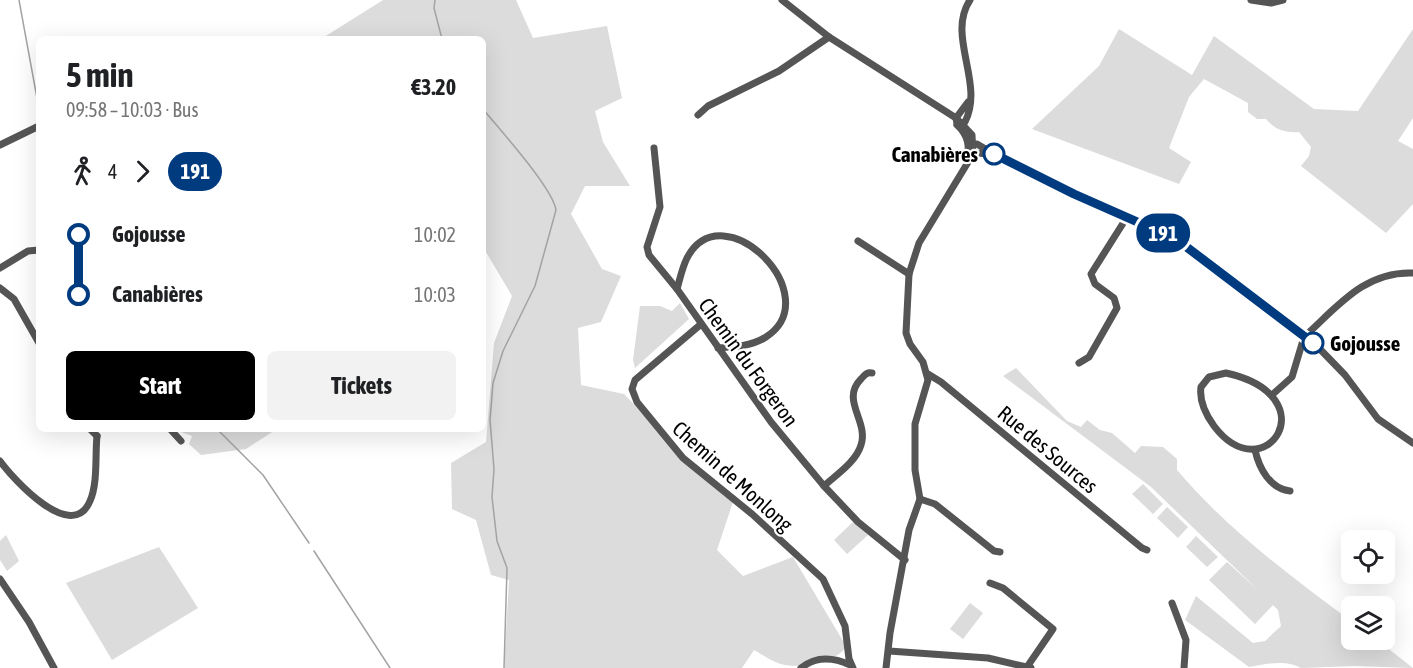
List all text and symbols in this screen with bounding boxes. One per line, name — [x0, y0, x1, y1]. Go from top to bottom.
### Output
text: 5 min — [66, 56, 133, 94]
text: €3.20 — [411, 74, 456, 100]
text: 09:58 – 10:03 · Bus — [66, 98, 199, 121]
place label: Canabières — [891, 142, 979, 166]
marker: Canabières — [983, 143, 1005, 165]
icon: walk — [66, 155, 99, 188]
icon: forward — [126, 155, 159, 188]
text: 191 — [180, 159, 210, 183]
text: 4 — [108, 160, 117, 183]
line badge: 191 — [1128, 214, 1198, 252]
text: Gojousse — [112, 221, 186, 247]
text: 191 — [1148, 221, 1178, 245]
text: 10:02 — [414, 223, 456, 246]
text: Canabières — [112, 281, 203, 307]
text: 10:03 — [414, 283, 456, 306]
street label: Chemin du Forgeron — [694, 293, 804, 431]
place label: Gojousse — [1330, 331, 1400, 355]
marker: Gojousse — [1302, 332, 1324, 354]
button: Start — [66, 351, 255, 420]
button: Tickets — [267, 351, 456, 420]
street label: Rue des Sources — [993, 400, 1103, 498]
street label: Chemin de Monlong — [668, 416, 798, 536]
map controls — [1341, 530, 1395, 650]
button: locate — [1341, 530, 1395, 584]
button: layers — [1341, 596, 1395, 650]

